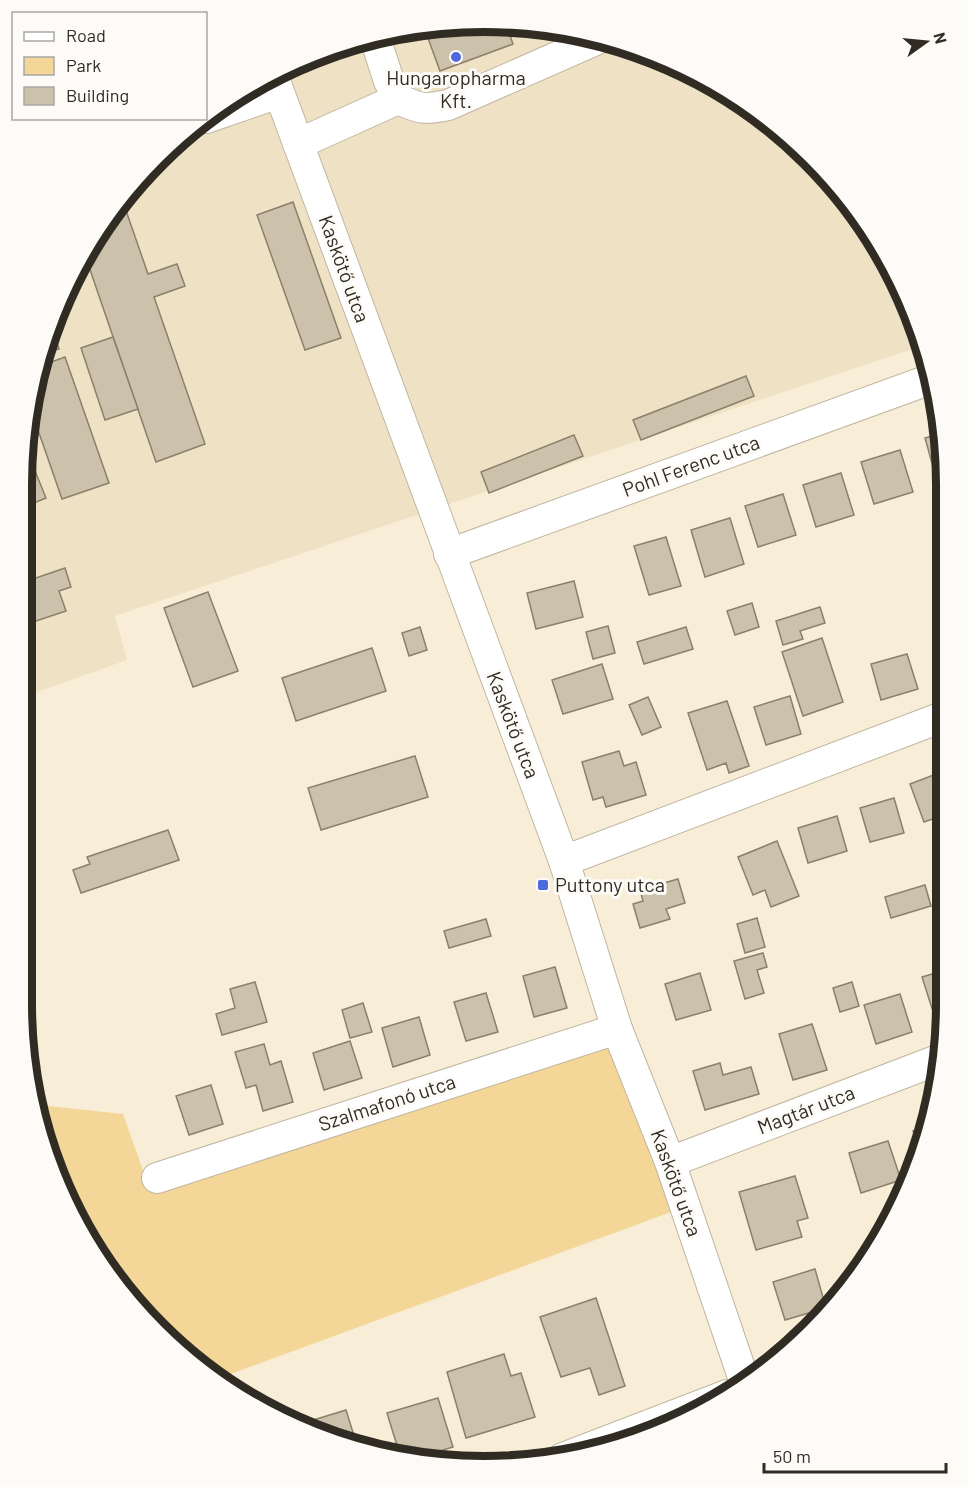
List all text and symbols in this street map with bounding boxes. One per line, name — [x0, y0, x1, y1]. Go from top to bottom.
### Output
legend — [12, 12, 207, 120]
north arrow — [896, 12, 956, 72]
text: Road — [66, 24, 106, 46]
text: N — [930, 30, 952, 46]
marker: Hungaropharma Kft. — [449, 50, 463, 64]
text: Park — [66, 54, 101, 76]
place label: Hungaropharma Kft. — [386, 65, 526, 112]
text: Building — [66, 84, 129, 106]
street label: Kaskötő utca — [314, 212, 375, 326]
street label: Pohl Ferenc utca — [619, 429, 763, 501]
street label: Kaskötő utca — [483, 668, 545, 781]
place label: Puttony utca — [555, 872, 665, 896]
marker: Puttony utca — [536, 878, 550, 892]
street label: Szalmafonó utca — [315, 1069, 458, 1136]
street label: Magtár utca — [754, 1080, 858, 1139]
street label: Kaskötő utca — [646, 1126, 707, 1240]
scale bar — [764, 1436, 946, 1474]
text: 50 m — [773, 1445, 811, 1467]

